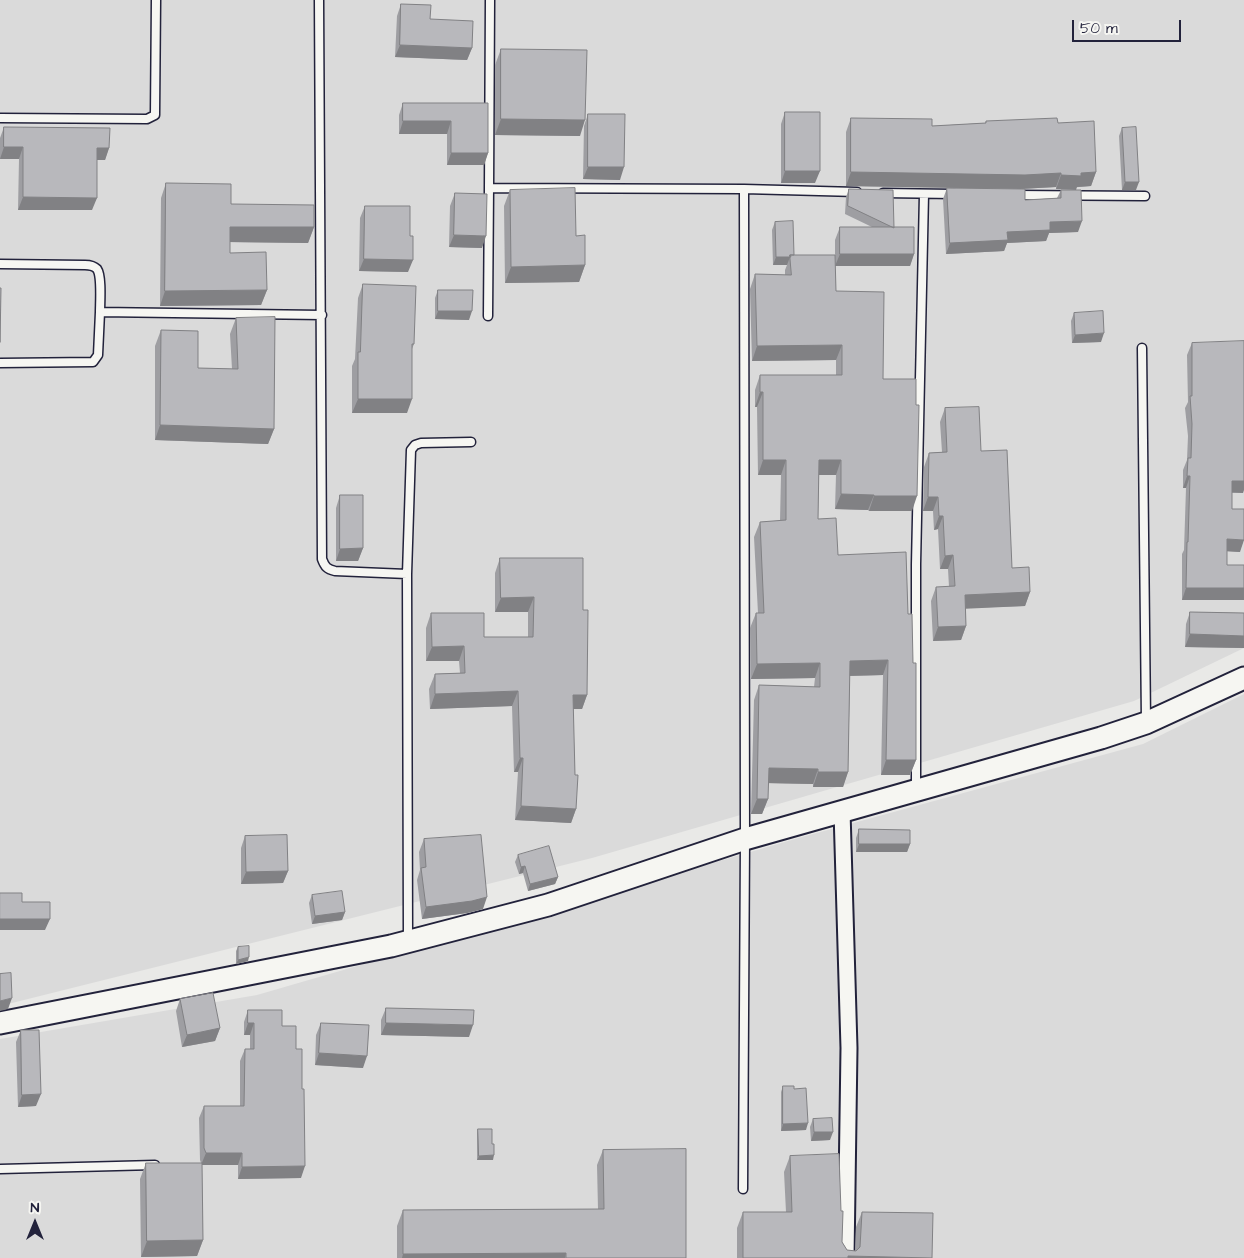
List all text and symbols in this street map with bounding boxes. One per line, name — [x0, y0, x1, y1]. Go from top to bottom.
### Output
scale bar — [1074, 10, 1183, 42]
text: 50 m — [1080, 18, 1118, 39]
north arrow — [10, 1198, 60, 1248]
text: N — [31, 1198, 39, 1218]

